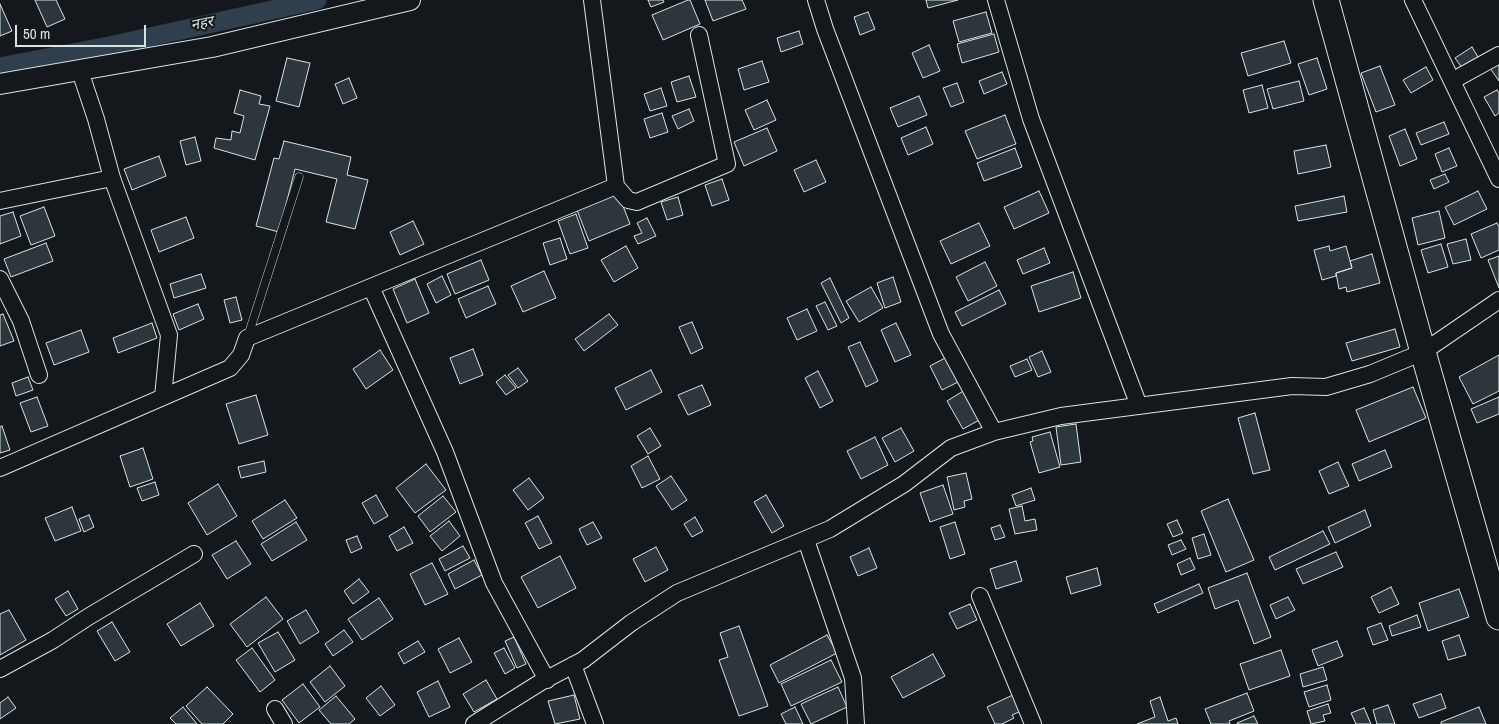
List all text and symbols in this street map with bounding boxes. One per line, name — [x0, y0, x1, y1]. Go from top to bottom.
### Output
water label: नहर — [189, 13, 215, 35]
scale bar — [18, 15, 149, 47]
text: 50 m — [23, 23, 50, 44]

